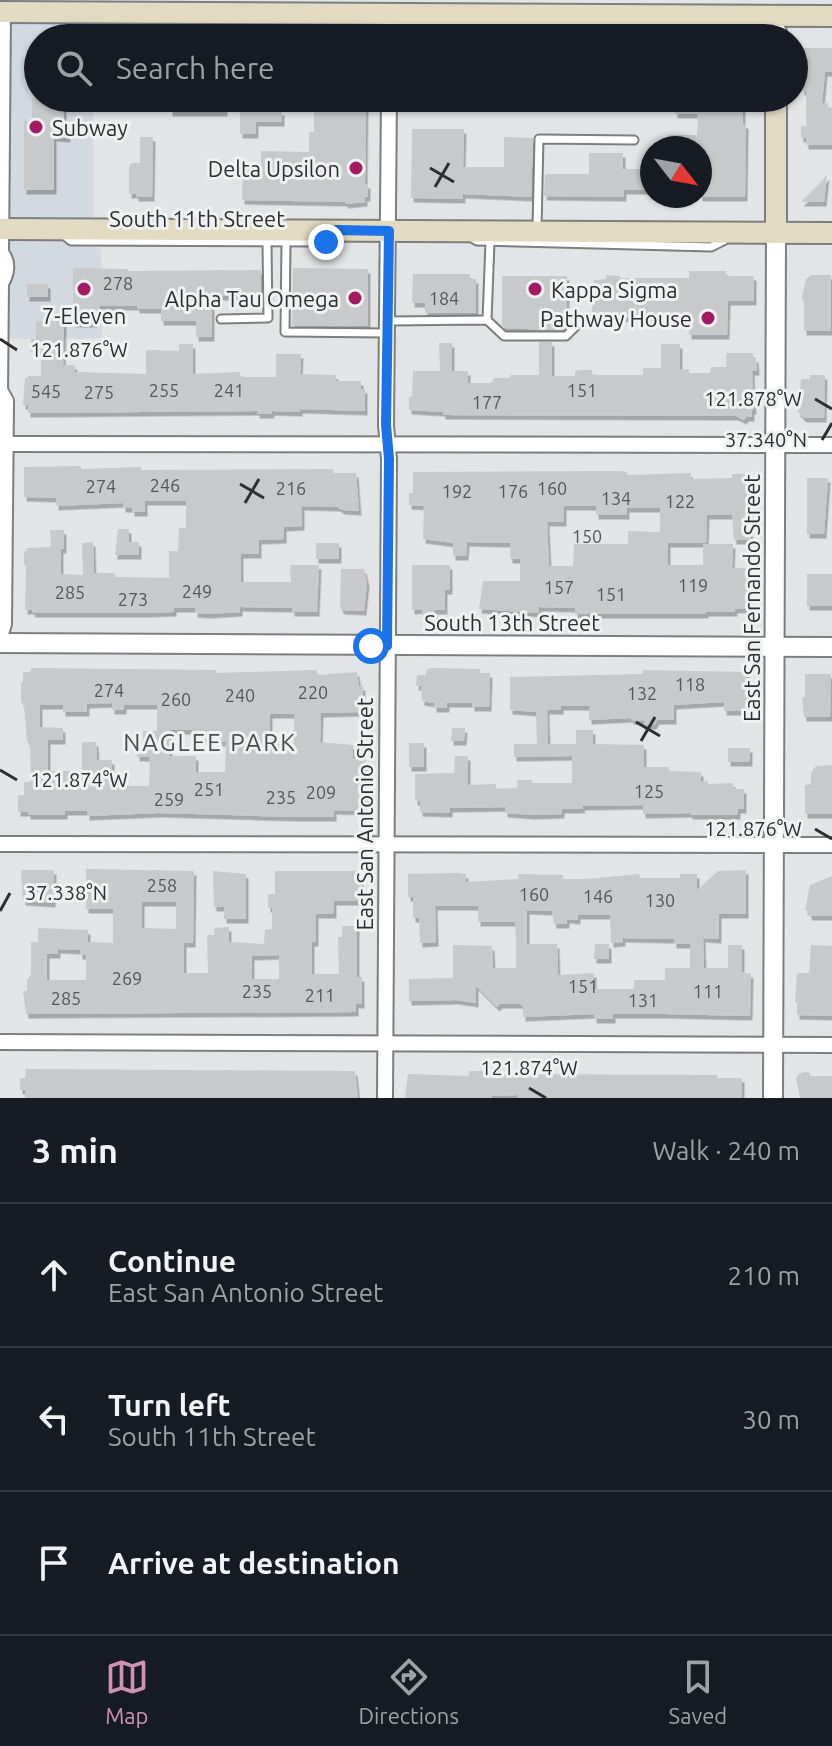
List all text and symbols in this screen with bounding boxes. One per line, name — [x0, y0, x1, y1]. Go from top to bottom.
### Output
search box — [24, 24, 808, 112]
icon: search — [52, 46, 96, 90]
text: Search here — [116, 51, 275, 85]
place label: Subway — [52, 115, 128, 140]
marker: Subway — [27, 118, 45, 136]
north arrow — [640, 136, 712, 208]
place label: Delta Upsilon — [208, 156, 340, 181]
marker: Delta Upsilon — [347, 159, 365, 177]
street label: South 11th Street — [109, 206, 285, 231]
route end — [308, 224, 344, 260]
house number: 278 — [103, 273, 133, 293]
place label: Kappa Sigma — [551, 277, 678, 302]
marker: 7-Eleven — [75, 280, 93, 298]
marker: Kappa Sigma — [526, 280, 544, 298]
place label: Alpha Tau Omega — [165, 286, 339, 311]
house number: 184 — [429, 288, 459, 308]
marker: Alpha Tau Omega — [346, 289, 364, 307]
place label: 7-Eleven — [42, 303, 126, 328]
place label: Pathway House — [540, 306, 692, 331]
marker: Pathway House — [699, 309, 717, 327]
text: 121.876°W — [30, 338, 128, 361]
house number: 255 — [149, 380, 179, 400]
house number: 241 — [214, 380, 244, 400]
house number: 151 — [567, 380, 597, 400]
house number: 545 — [31, 381, 61, 401]
house number: 275 — [84, 382, 114, 402]
text: 121.878°W — [704, 387, 802, 410]
house number: 177 — [472, 392, 502, 412]
text: 37.340°N — [725, 428, 807, 451]
street label: East San Fernando Street — [739, 474, 764, 722]
house number: 246 — [150, 475, 180, 495]
house number: 274 — [86, 476, 116, 496]
house number: 216 — [276, 478, 306, 498]
house number: 160 — [537, 478, 567, 498]
house number: 192 — [442, 481, 472, 501]
house number: 176 — [498, 481, 528, 501]
house number: 134 — [601, 488, 631, 508]
house number: 122 — [665, 491, 695, 511]
house number: 150 — [572, 526, 602, 546]
house number: 119 — [678, 575, 708, 595]
house number: 157 — [544, 577, 574, 597]
house number: 249 — [182, 581, 212, 601]
house number: 285 — [55, 582, 85, 602]
house number: 151 — [596, 584, 626, 604]
house number: 273 — [118, 589, 148, 609]
street label: South 13th Street — [424, 610, 600, 635]
route start — [353, 628, 389, 664]
house number: 118 — [675, 674, 705, 694]
house number: 274 — [94, 680, 124, 700]
house number: 220 — [298, 682, 328, 702]
house number: 132 — [627, 683, 657, 703]
house number: 240 — [225, 685, 255, 705]
house number: 260 — [161, 689, 191, 709]
street label: East San Antonio Street — [352, 697, 377, 930]
district label: NAGLEE PARK — [123, 729, 297, 756]
text: 121.874°W — [30, 768, 128, 791]
house number: 251 — [194, 779, 224, 799]
house number: 125 — [634, 781, 664, 801]
house number: 209 — [306, 782, 336, 802]
house number: 235 — [266, 787, 296, 807]
house number: 259 — [154, 789, 184, 809]
text: 121.876°W — [704, 817, 802, 840]
house number: 258 — [147, 875, 177, 895]
text: 37.338°N — [25, 881, 107, 904]
house number: 160 — [519, 884, 549, 904]
house number: 146 — [583, 886, 613, 906]
house number: 130 — [645, 890, 675, 910]
house number: 269 — [112, 968, 142, 988]
house number: 151 — [568, 976, 598, 996]
house number: 235 — [242, 981, 272, 1001]
house number: 111 — [693, 981, 723, 1001]
house number: 211 — [305, 985, 335, 1005]
house number: 285 — [51, 988, 81, 1008]
house number: 131 — [628, 990, 658, 1010]
text: 121.874°W — [480, 1056, 578, 1079]
text: 3 min — [32, 1131, 118, 1169]
text: Walk · 240 m — [652, 1136, 800, 1165]
text: Continue — [108, 1244, 236, 1278]
icon: ahead — [32, 1253, 76, 1297]
text: 210 m — [728, 1261, 800, 1290]
text: East San Antonio Street — [108, 1278, 383, 1307]
text: Turn left — [108, 1388, 230, 1422]
icon: left — [32, 1397, 76, 1441]
text: 30 m — [742, 1405, 800, 1434]
text: South 11th Street — [108, 1422, 316, 1451]
icon: arrive — [32, 1541, 76, 1585]
text: Arrive at destination — [108, 1546, 400, 1580]
tab: Map — [105, 1655, 149, 1728]
tab: Directions — [358, 1655, 459, 1728]
tab: Saved — [669, 1655, 727, 1728]

